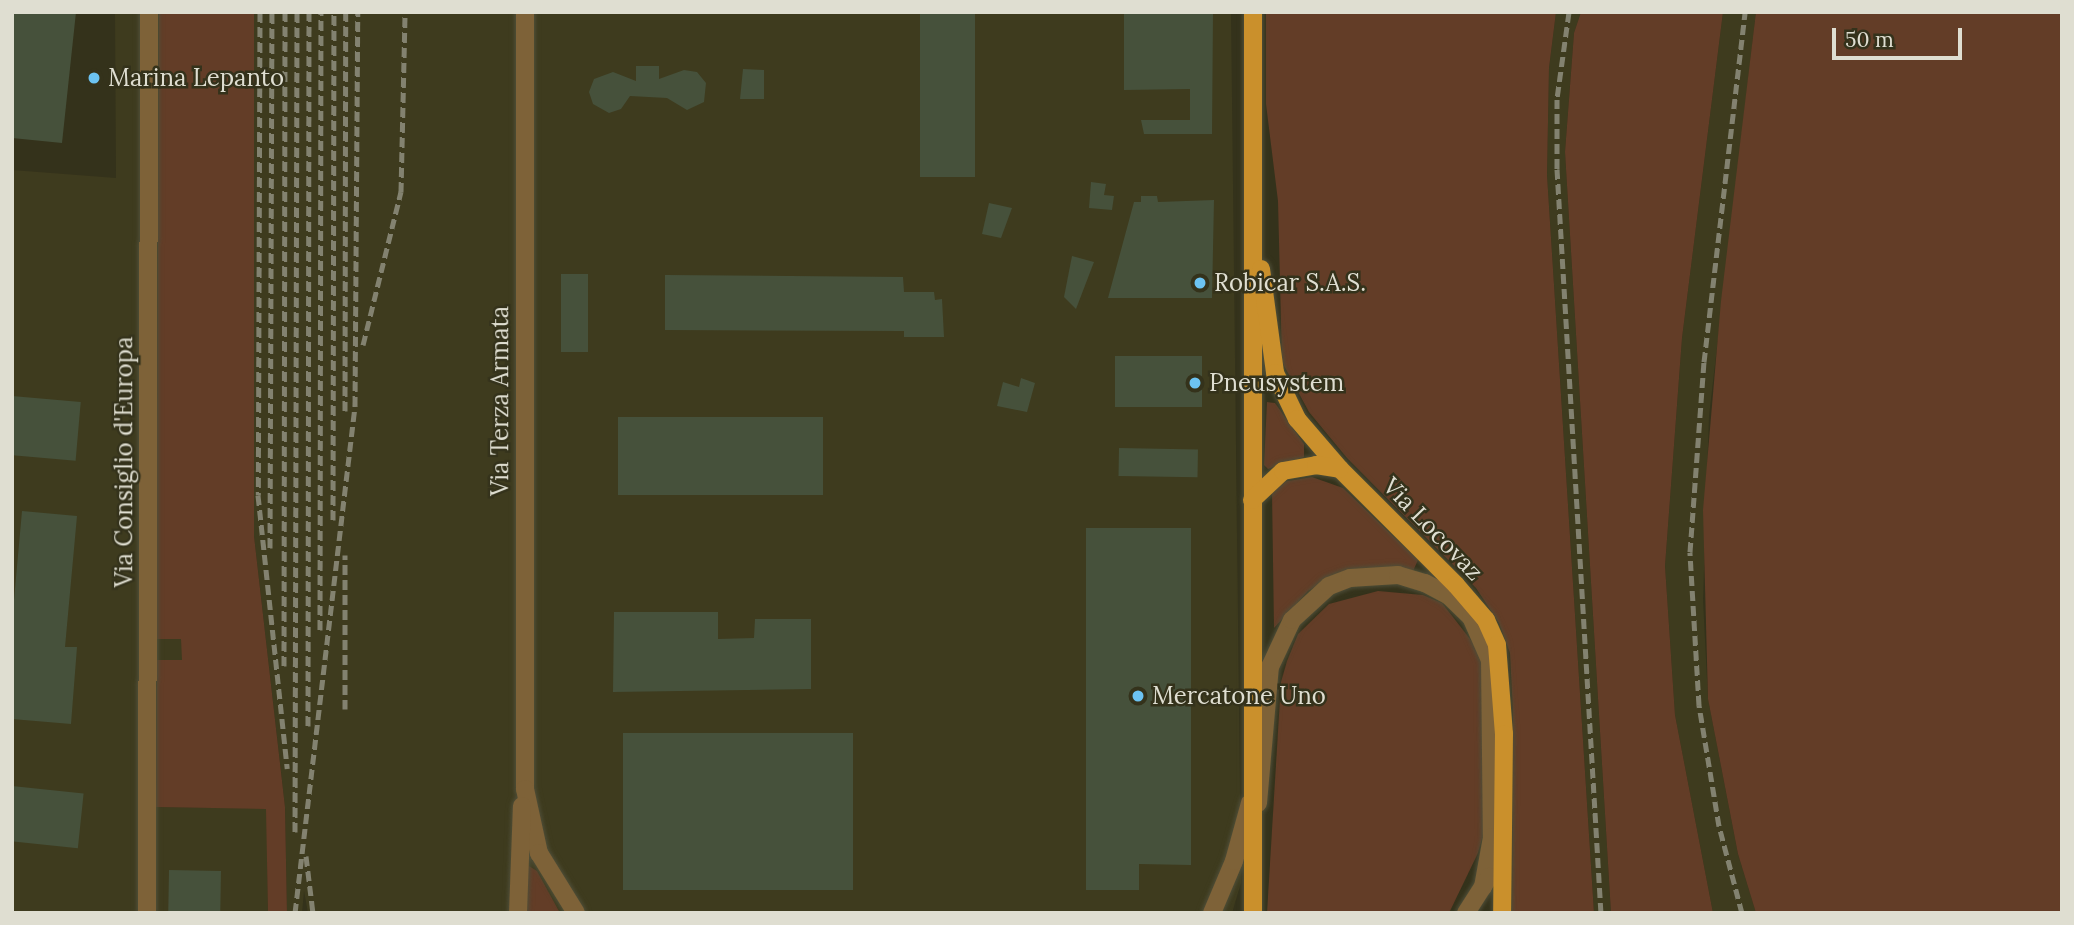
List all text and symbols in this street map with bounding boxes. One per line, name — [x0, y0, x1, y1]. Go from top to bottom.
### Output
scale bar — [1836, 14, 1966, 58]
text: 50 m — [1845, 26, 1894, 53]
place label: Marina Lepanto — [108, 64, 284, 92]
marker: Marina Lepanto — [86, 70, 102, 86]
place label: Robicar S.A.S. — [1214, 269, 1366, 297]
marker: Robicar S.A.S. — [1192, 275, 1208, 291]
street label: Via Terza Armata — [486, 306, 514, 496]
street label: Via Consiglio d'Europa — [110, 337, 138, 587]
place label: Pneusystem — [1209, 369, 1344, 397]
marker: Pneusystem — [1187, 375, 1203, 391]
street label: Via Locovaz — [1377, 472, 1489, 586]
place label: Mercatone Uno — [1152, 682, 1326, 710]
marker: Mercatone Uno — [1130, 688, 1146, 704]

